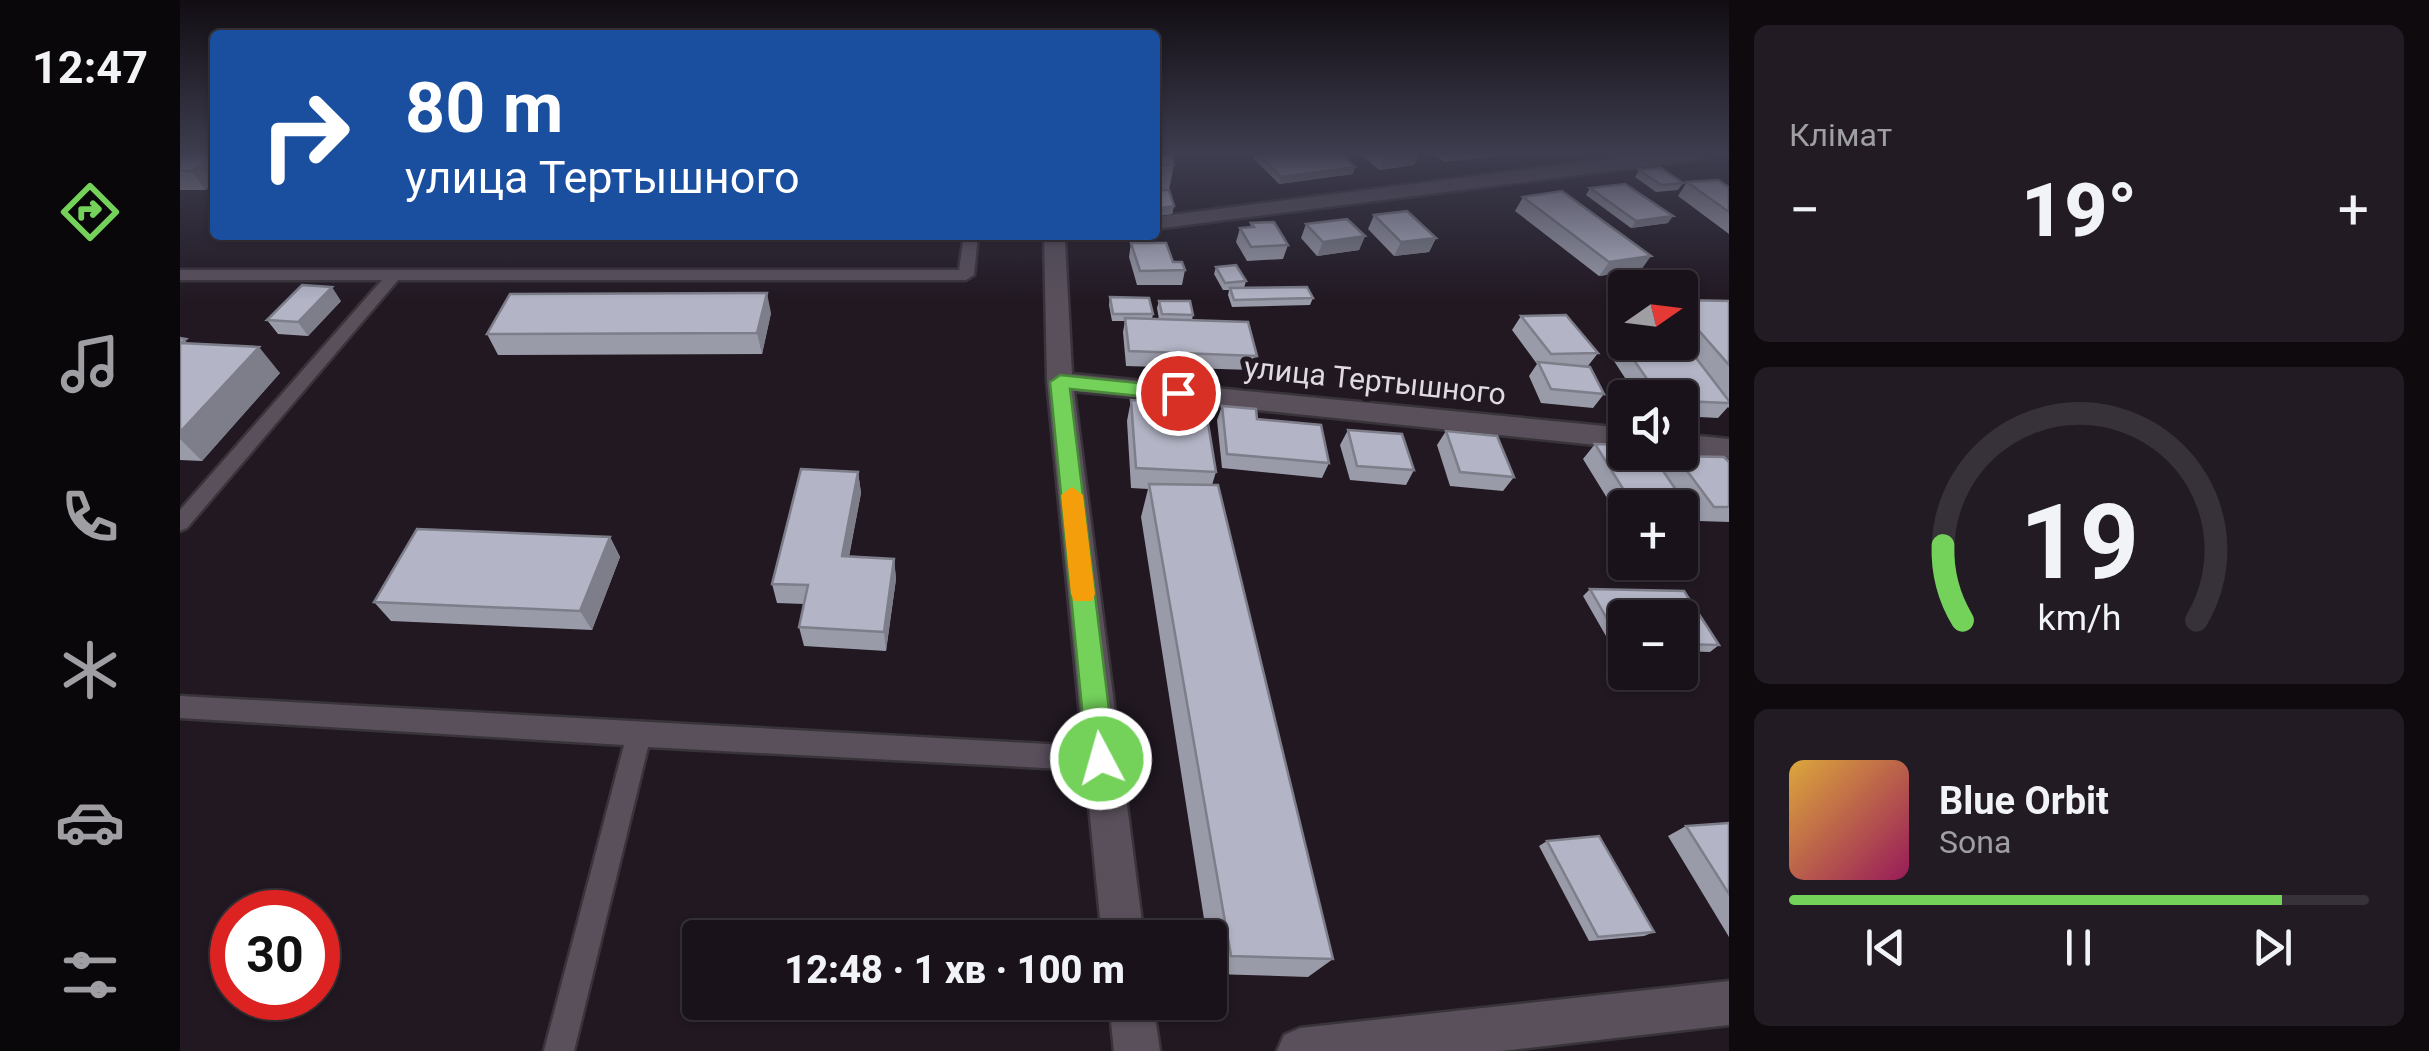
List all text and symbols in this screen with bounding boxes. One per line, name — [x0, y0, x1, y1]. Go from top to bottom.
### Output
text: 12:47 — [32, 41, 148, 94]
text: 80 m — [405, 67, 563, 149]
icon: right — [240, 70, 370, 200]
text: Клімат — [1789, 116, 1892, 154]
text: улица Тертышного — [405, 151, 800, 204]
text: 19° — [2021, 166, 2137, 254]
icon: directions — [55, 177, 125, 247]
text: − — [1789, 178, 1820, 242]
text: + — [2338, 178, 2369, 242]
north arrow — [1608, 270, 1698, 360]
map controls — [1608, 270, 1698, 690]
icon: music — [55, 329, 125, 399]
street label: улица Тертышного — [1242, 349, 1508, 412]
pin — [1136, 351, 1221, 436]
icon: arrive — [1151, 366, 1206, 421]
button: sound — [1608, 380, 1698, 470]
icon: phone — [55, 482, 125, 552]
text: 19 — [2019, 482, 2139, 603]
button: + — [1608, 490, 1698, 580]
text: km/h — [2037, 597, 2121, 639]
button: − — [1608, 600, 1698, 690]
icon: climate — [55, 635, 125, 705]
position arrow — [1049, 707, 1153, 811]
text: Blue Orbit — [1939, 779, 2109, 823]
icon: car — [55, 787, 125, 857]
text: Sona — [1939, 823, 2011, 861]
speed limit sign: 30 — [210, 890, 340, 1020]
icon: previous — [1858, 920, 1913, 975]
icon: pause — [2051, 920, 2106, 975]
icon: next — [2245, 920, 2300, 975]
icon: filters — [55, 940, 125, 1010]
text: 12:48 · 1 хв · 100 m — [784, 948, 1125, 992]

